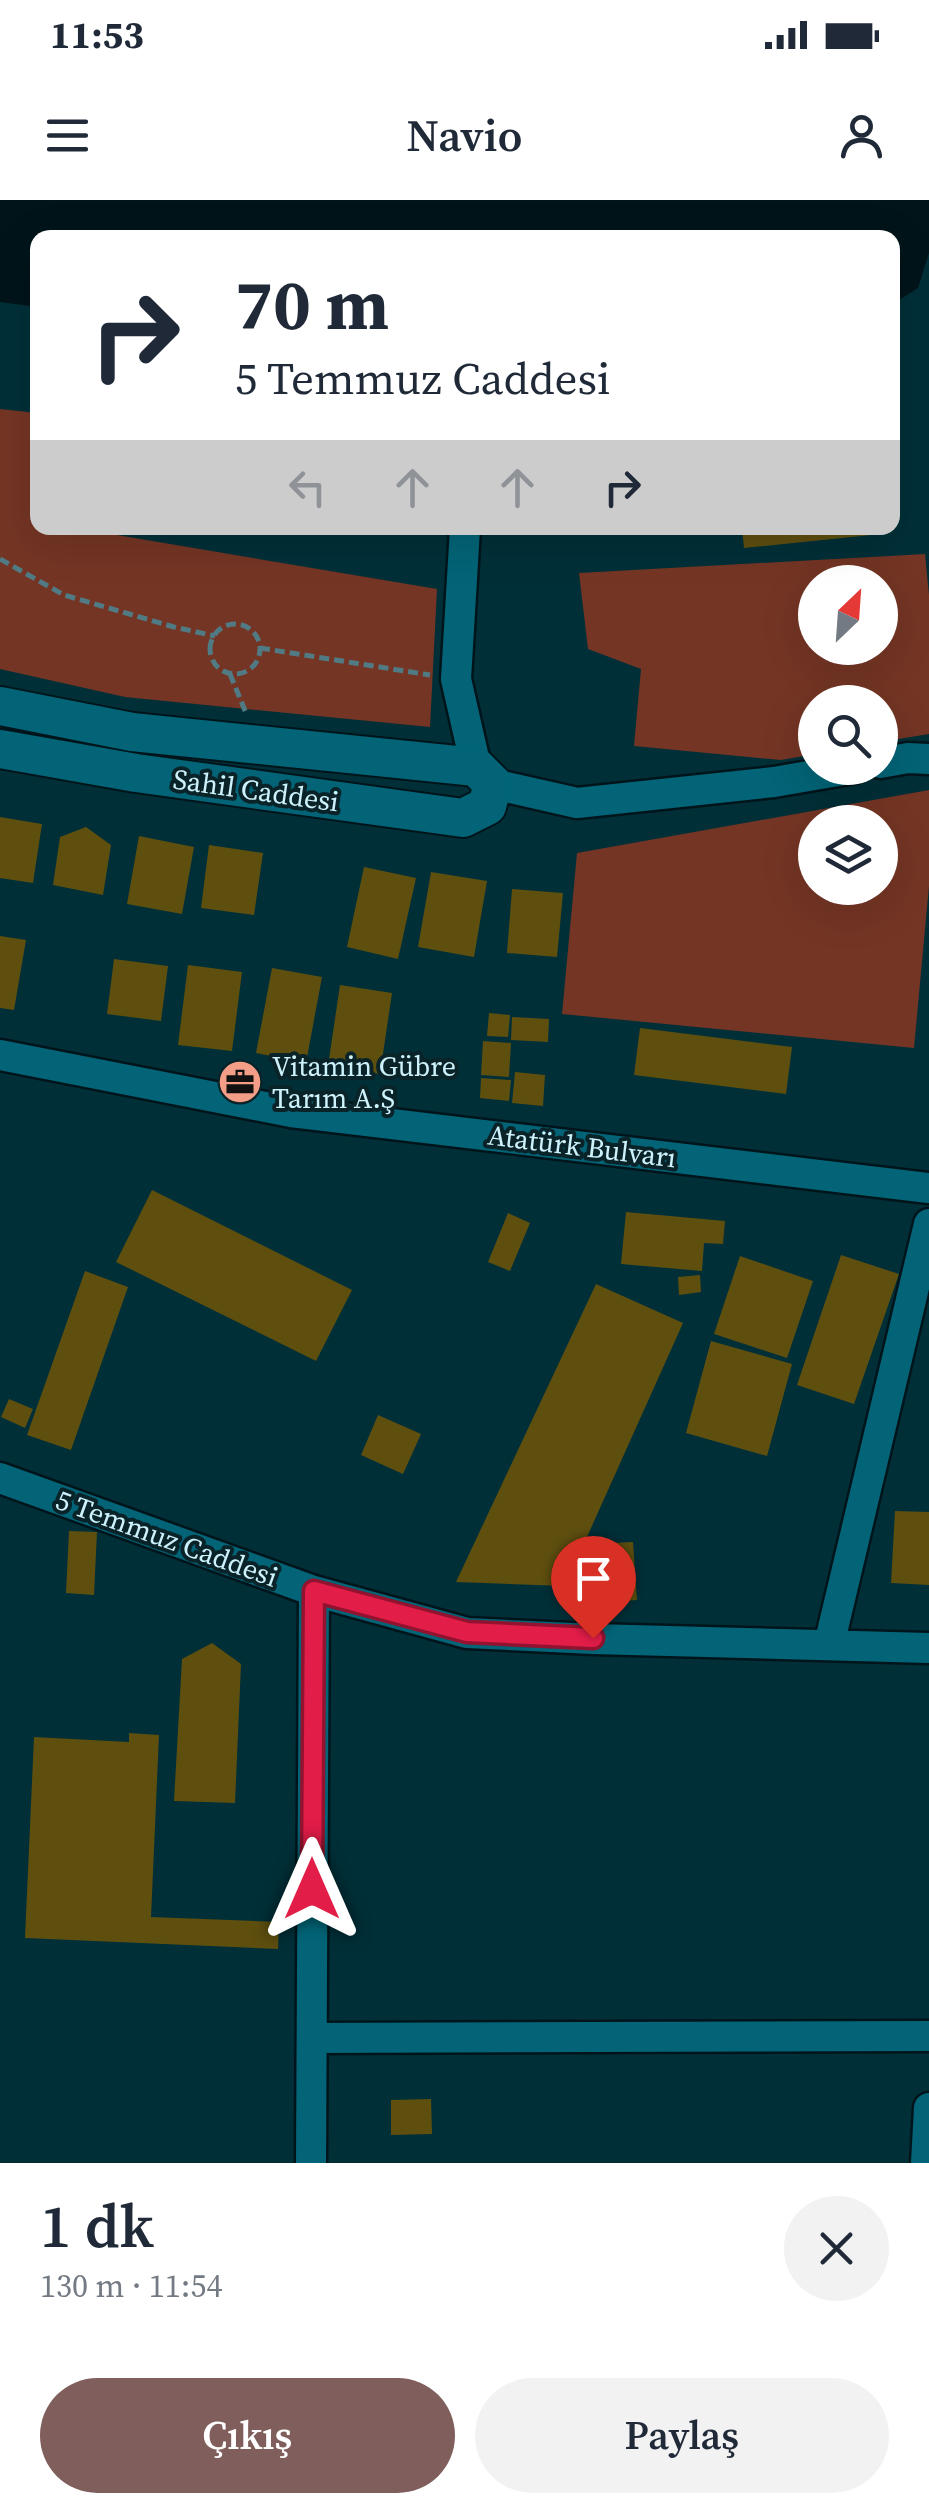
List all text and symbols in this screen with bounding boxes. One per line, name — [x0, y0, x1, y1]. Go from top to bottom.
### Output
text: 11:53 — [50, 9, 144, 61]
text: Navio — [406, 104, 523, 166]
icon: menu — [40, 108, 95, 163]
icon: person — [834, 108, 889, 163]
text: 70 m — [235, 256, 389, 352]
icon: right — [70, 270, 200, 400]
text: 5 Temmuz Caddesi — [235, 347, 610, 409]
icon: left — [280, 460, 335, 515]
icon: ahead — [385, 460, 440, 515]
icon: ahead — [490, 460, 545, 515]
icon: right — [595, 460, 650, 515]
north arrow — [798, 565, 898, 665]
map controls — [798, 565, 898, 905]
button: search — [798, 685, 898, 785]
street label: Sahil Caddesi — [171, 760, 341, 820]
button: layers — [798, 805, 898, 905]
place label: Vitamin Gübre Tarım A.Ş — [272, 1047, 456, 1117]
office icon: Vitamin Gübre Tarım A.Ş — [217, 1059, 263, 1105]
street label: Atatürk Bulvarı — [486, 1116, 678, 1176]
street label: 5 Temmuz Caddesi — [51, 1480, 283, 1596]
pin — [551, 1536, 636, 1639]
icon: arrive — [566, 1551, 621, 1606]
position arrow — [260, 1837, 364, 1941]
text: 1 dk — [40, 2185, 154, 2267]
button: close — [784, 2196, 889, 2301]
text: 130 m · 11:54 — [40, 2264, 222, 2308]
button: Çıkış — [40, 2378, 455, 2493]
button: Paylaş — [475, 2378, 889, 2493]

